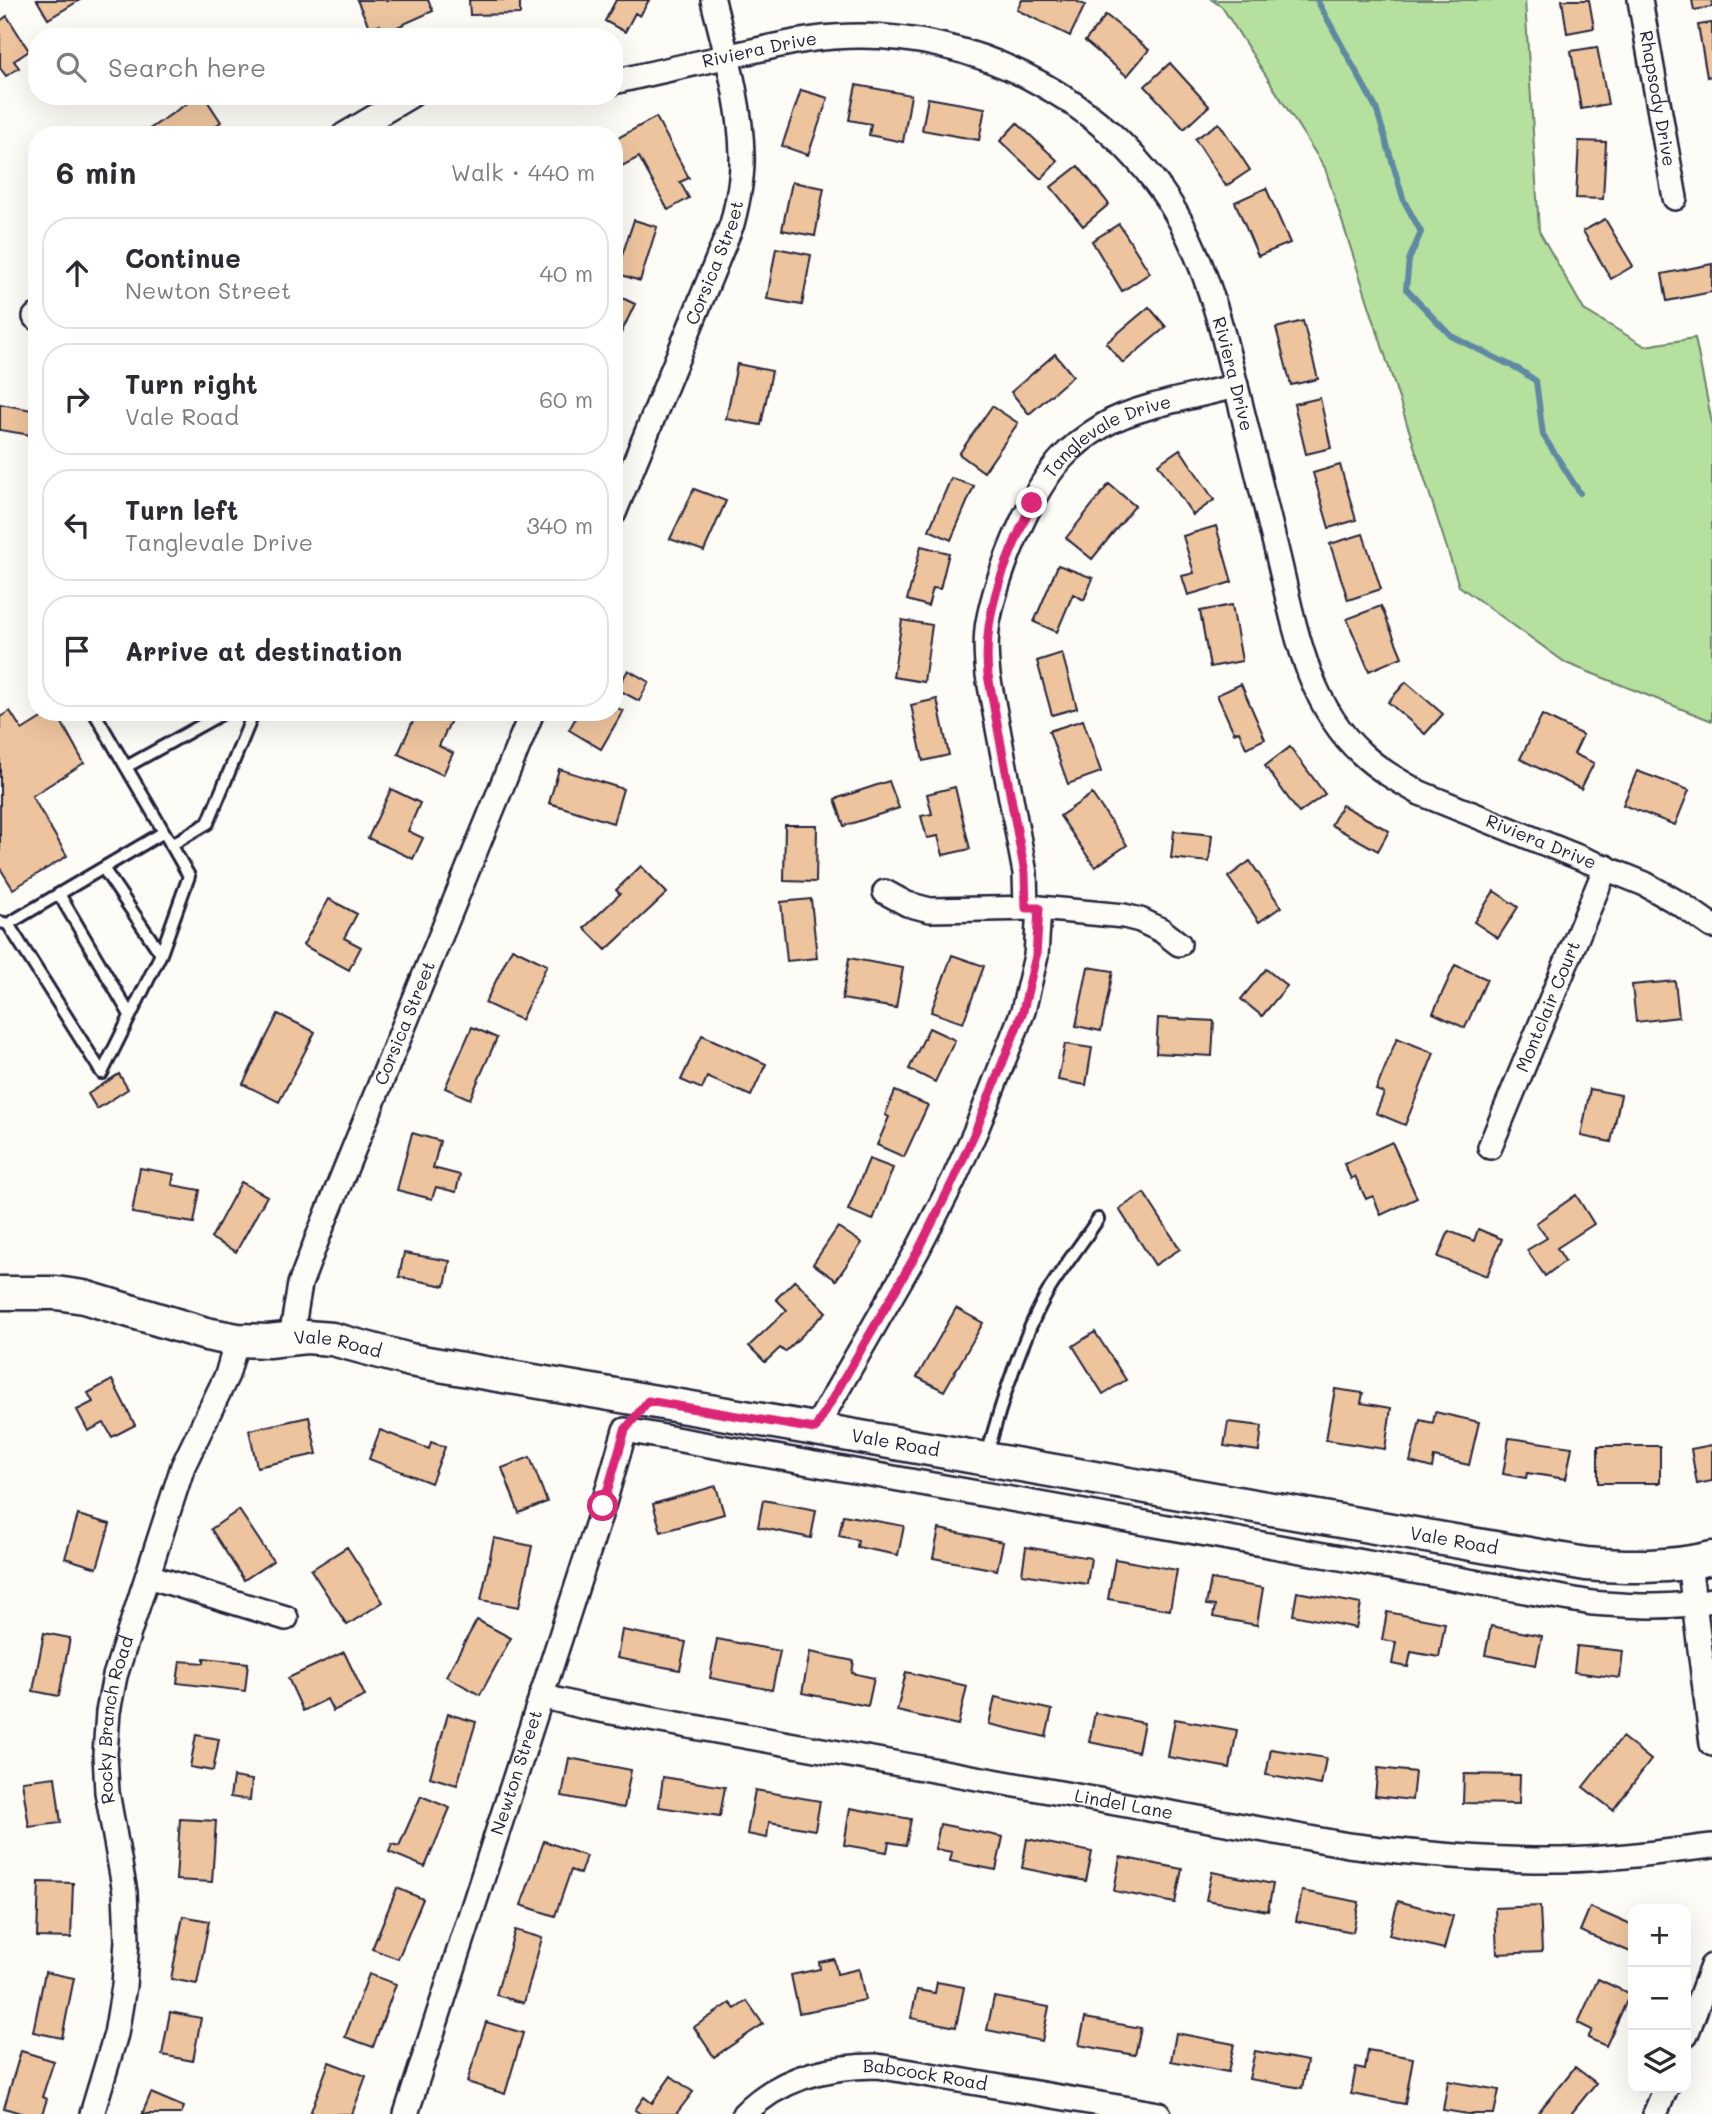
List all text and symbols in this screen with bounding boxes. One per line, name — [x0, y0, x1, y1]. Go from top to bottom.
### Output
street label: Riviera Drive — [700, 26, 818, 73]
search box — [28, 28, 623, 105]
street label: Rhapsody Drive — [1635, 28, 1682, 168]
icon: search — [52, 48, 90, 86]
text: Search here — [108, 50, 266, 84]
text: 6 min — [56, 152, 136, 192]
text: Walk · 440 m — [451, 157, 595, 187]
street label: Corsica Street — [679, 198, 748, 328]
text: Continue — [125, 241, 241, 275]
icon: ahead — [58, 254, 96, 292]
text: 40 m — [540, 258, 593, 288]
text: Newton Street — [125, 275, 291, 305]
street label: Riviera Drive — [1208, 314, 1260, 433]
text: Turn right — [125, 367, 258, 401]
icon: right — [58, 380, 96, 418]
text: 60 m — [539, 384, 593, 414]
street label: Tanglevale Drive — [1037, 389, 1173, 482]
text: Vale Road — [125, 401, 239, 431]
route end — [1016, 487, 1047, 518]
text: Turn left — [125, 493, 238, 527]
icon: left — [58, 506, 96, 544]
text: 340 m — [526, 510, 593, 540]
text: Tanglevale Drive — [125, 527, 313, 557]
icon: arrive — [58, 632, 96, 670]
text: Arrive at destination — [125, 634, 402, 668]
street label: Riviera Drive — [1483, 808, 1600, 874]
street label: Montclair Court — [1509, 937, 1585, 1075]
street label: Corsica Street — [368, 957, 440, 1088]
street label: Vale Road — [293, 1324, 385, 1363]
street label: Vale Road — [850, 1423, 942, 1462]
route start — [587, 1490, 618, 1521]
street label: Vale Road — [1408, 1520, 1500, 1559]
street label: Rocky Branch Road — [92, 1633, 138, 1806]
street label: Newton Street — [484, 1707, 547, 1838]
street label: Lindel Lane — [1073, 1783, 1175, 1824]
map controls — [1628, 1904, 1691, 2093]
button: + — [1628, 1904, 1691, 1967]
button: − — [1628, 1967, 1691, 2030]
button: layers — [1628, 2030, 1691, 2093]
street label: Babcock Road — [862, 2053, 989, 2096]

